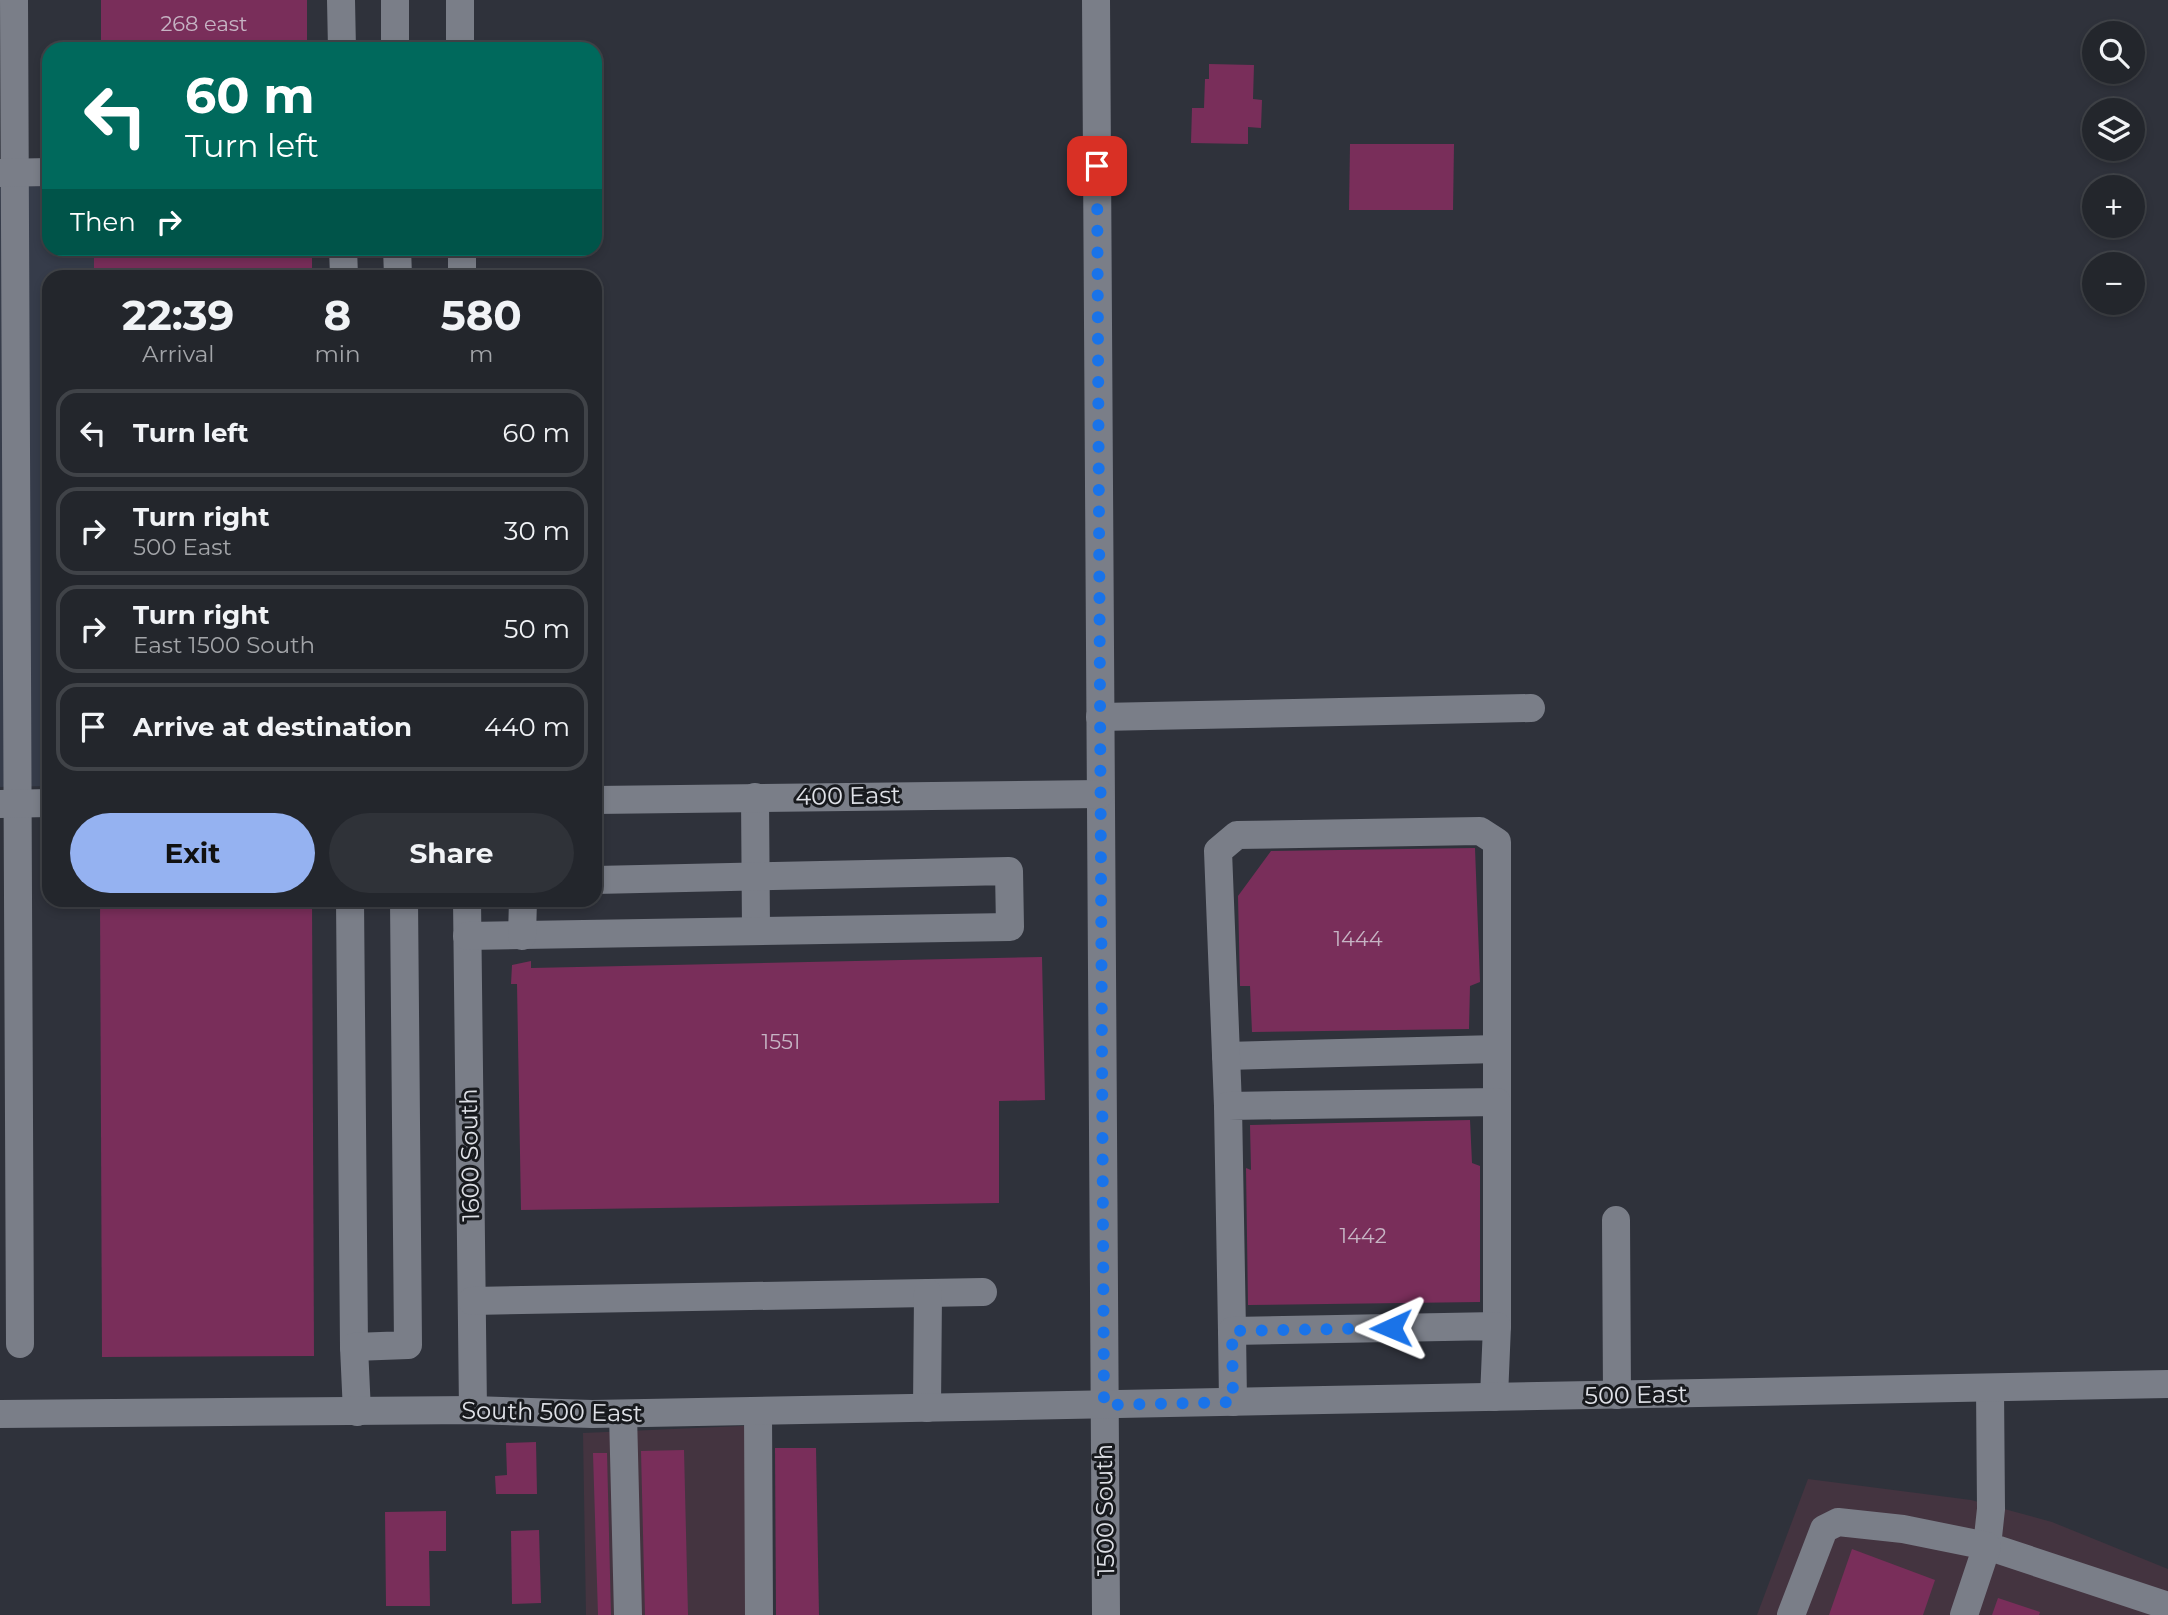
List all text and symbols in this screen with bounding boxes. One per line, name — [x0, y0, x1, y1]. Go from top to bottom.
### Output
house number: 268 east — [160, 11, 248, 36]
map controls — [2082, 21, 2145, 315]
button: search — [2082, 21, 2145, 84]
text: 60 m — [185, 66, 315, 125]
icon: left — [70, 70, 161, 161]
button: layers — [2082, 98, 2145, 161]
text: Turn left — [185, 126, 319, 165]
pin — [1067, 136, 1127, 196]
icon: arrive — [1078, 147, 1116, 185]
button: + — [2082, 175, 2145, 238]
icon: right — [150, 203, 188, 241]
text: Then — [70, 206, 136, 238]
button: − — [2082, 252, 2145, 315]
text: 22:39 — [122, 289, 234, 341]
text: 8 — [324, 289, 351, 341]
text: 580 — [441, 289, 522, 341]
text: Arrival — [142, 340, 214, 368]
text: min — [314, 340, 361, 368]
text: m — [469, 340, 493, 368]
icon: left — [74, 414, 112, 452]
text: Turn left — [133, 417, 249, 449]
text: 60 m — [503, 417, 570, 449]
text: Turn right — [133, 501, 269, 533]
icon: right — [74, 512, 112, 550]
text: 30 m — [504, 515, 570, 547]
text: 500 East — [133, 533, 232, 561]
text: Turn right — [133, 599, 269, 631]
icon: right — [74, 610, 112, 648]
text: 50 m — [504, 613, 570, 645]
text: East 1500 South — [133, 631, 315, 659]
icon: arrive — [74, 708, 112, 746]
text: Arrive at destination — [133, 711, 412, 743]
text: 440 m — [484, 711, 570, 743]
street label: 400 East — [795, 780, 901, 811]
button: Exit — [70, 813, 315, 893]
button: Share — [329, 813, 574, 893]
house number: 1444 — [1333, 926, 1383, 951]
house number: 1551 — [762, 1029, 800, 1054]
street label: 1600 South — [454, 1088, 485, 1222]
house number: 1442 — [1339, 1223, 1387, 1248]
position arrow — [1354, 1291, 1428, 1365]
street label: 500 East — [1584, 1379, 1688, 1410]
street label: South 500 East — [461, 1395, 643, 1428]
street label: 1500 South — [1089, 1444, 1120, 1576]

